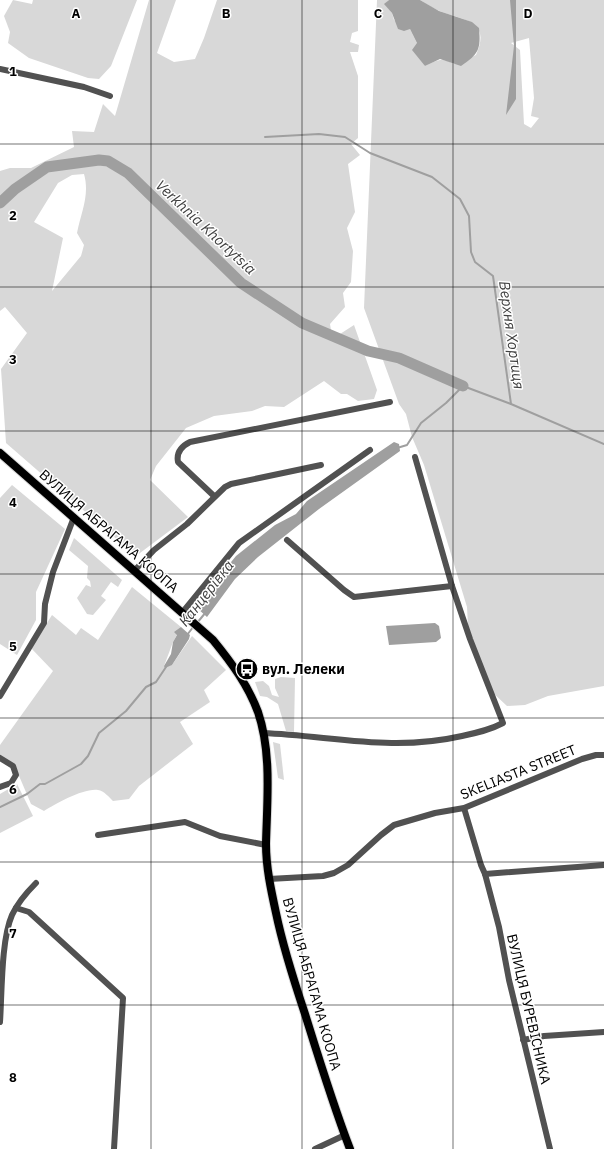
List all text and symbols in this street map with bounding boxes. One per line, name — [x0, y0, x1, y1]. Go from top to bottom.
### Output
text: A — [72, 5, 81, 22]
text: B — [222, 5, 231, 22]
text: C — [374, 5, 383, 22]
text: D — [523, 5, 533, 22]
text: 1 — [9, 63, 17, 80]
water label: Verkhnia Khortytsia — [152, 175, 260, 279]
text: 2 — [9, 207, 17, 224]
water label: Верхня Хортиця — [495, 280, 529, 390]
text: 3 — [9, 351, 17, 368]
street label: ВУЛИЦЯ АБРАГАМА КООПА — [36, 465, 182, 597]
text: 4 — [9, 494, 17, 511]
water label: Канцерівка — [174, 556, 238, 630]
text: 5 — [9, 638, 17, 655]
bus stop icon: вул. Лелеки — [234, 656, 260, 682]
place label: вул. Лелеки — [262, 660, 345, 678]
street label: SKELIASTA STREET — [457, 741, 579, 803]
text: 6 — [9, 781, 17, 798]
street label: ВУЛИЦЯ АБРАГАМА КООПА — [279, 895, 345, 1073]
text: 7 — [9, 925, 17, 942]
street label: ВУЛИЦЯ БУРЕВІСНИКА — [503, 932, 555, 1086]
text: 8 — [9, 1069, 17, 1086]

